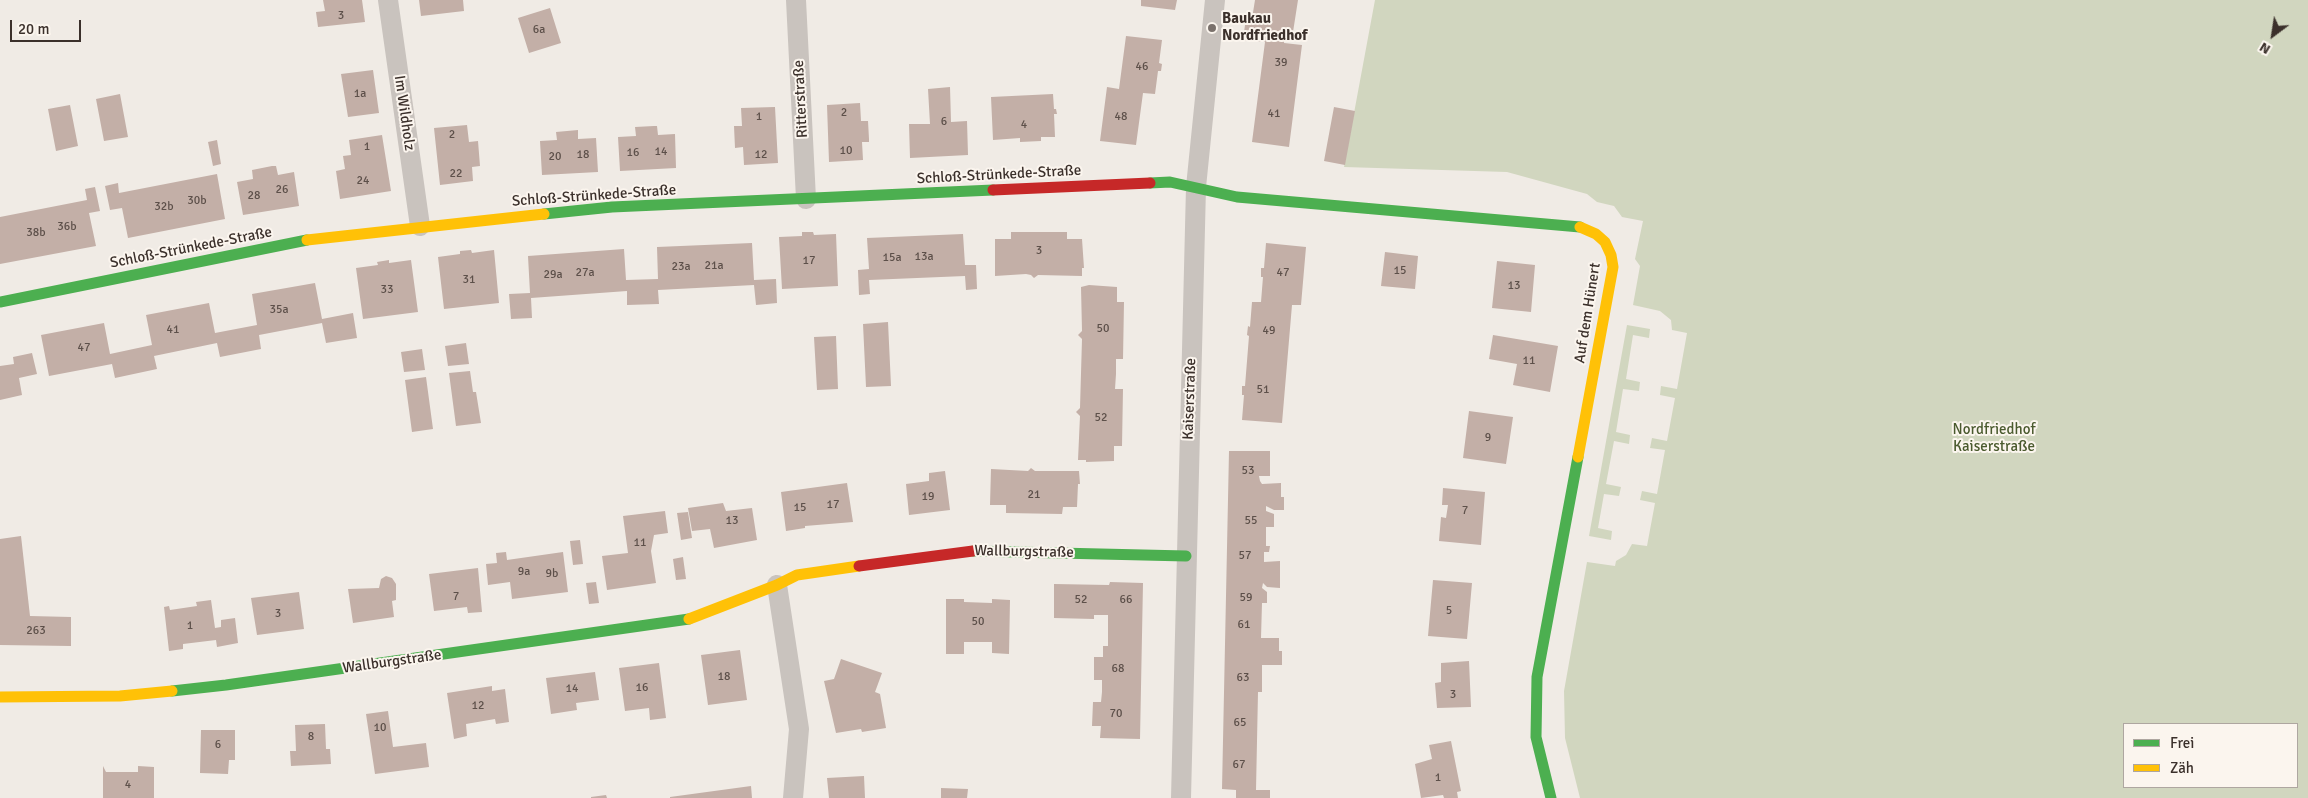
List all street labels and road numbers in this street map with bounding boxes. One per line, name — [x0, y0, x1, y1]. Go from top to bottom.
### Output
street label: Ritterstraße — [790, 60, 812, 138]
street label: Im Wildholz — [390, 74, 418, 152]
street label: Schloß-Strünkede-Straße — [916, 162, 1082, 188]
street label: Schloß-Strünkede-Straße — [511, 181, 677, 211]
street label: Schloß-Strünkede-Straße — [108, 223, 274, 273]
street label: Auf dem Hünert — [1571, 262, 1605, 364]
street label: Kaiserstraße — [1180, 358, 1200, 440]
street label: Wallburgstraße — [974, 542, 1074, 562]
street label: Wallburgstraße — [341, 646, 443, 678]

